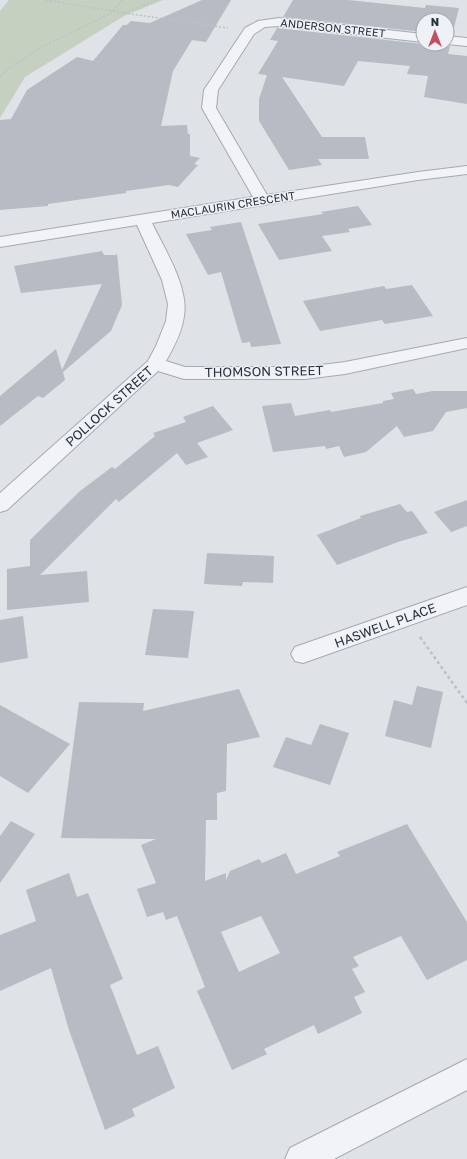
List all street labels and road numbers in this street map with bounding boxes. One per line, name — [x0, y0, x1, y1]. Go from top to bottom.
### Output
street label: ANDERSON STREET — [280, 16, 386, 39]
street label: MACLAURIN CRESCENT — [170, 188, 296, 221]
street label: POLLOCK STREET — [62, 362, 156, 450]
street label: THOMSON STREET — [204, 362, 324, 380]
street label: HASWELL PLACE — [332, 599, 438, 651]

